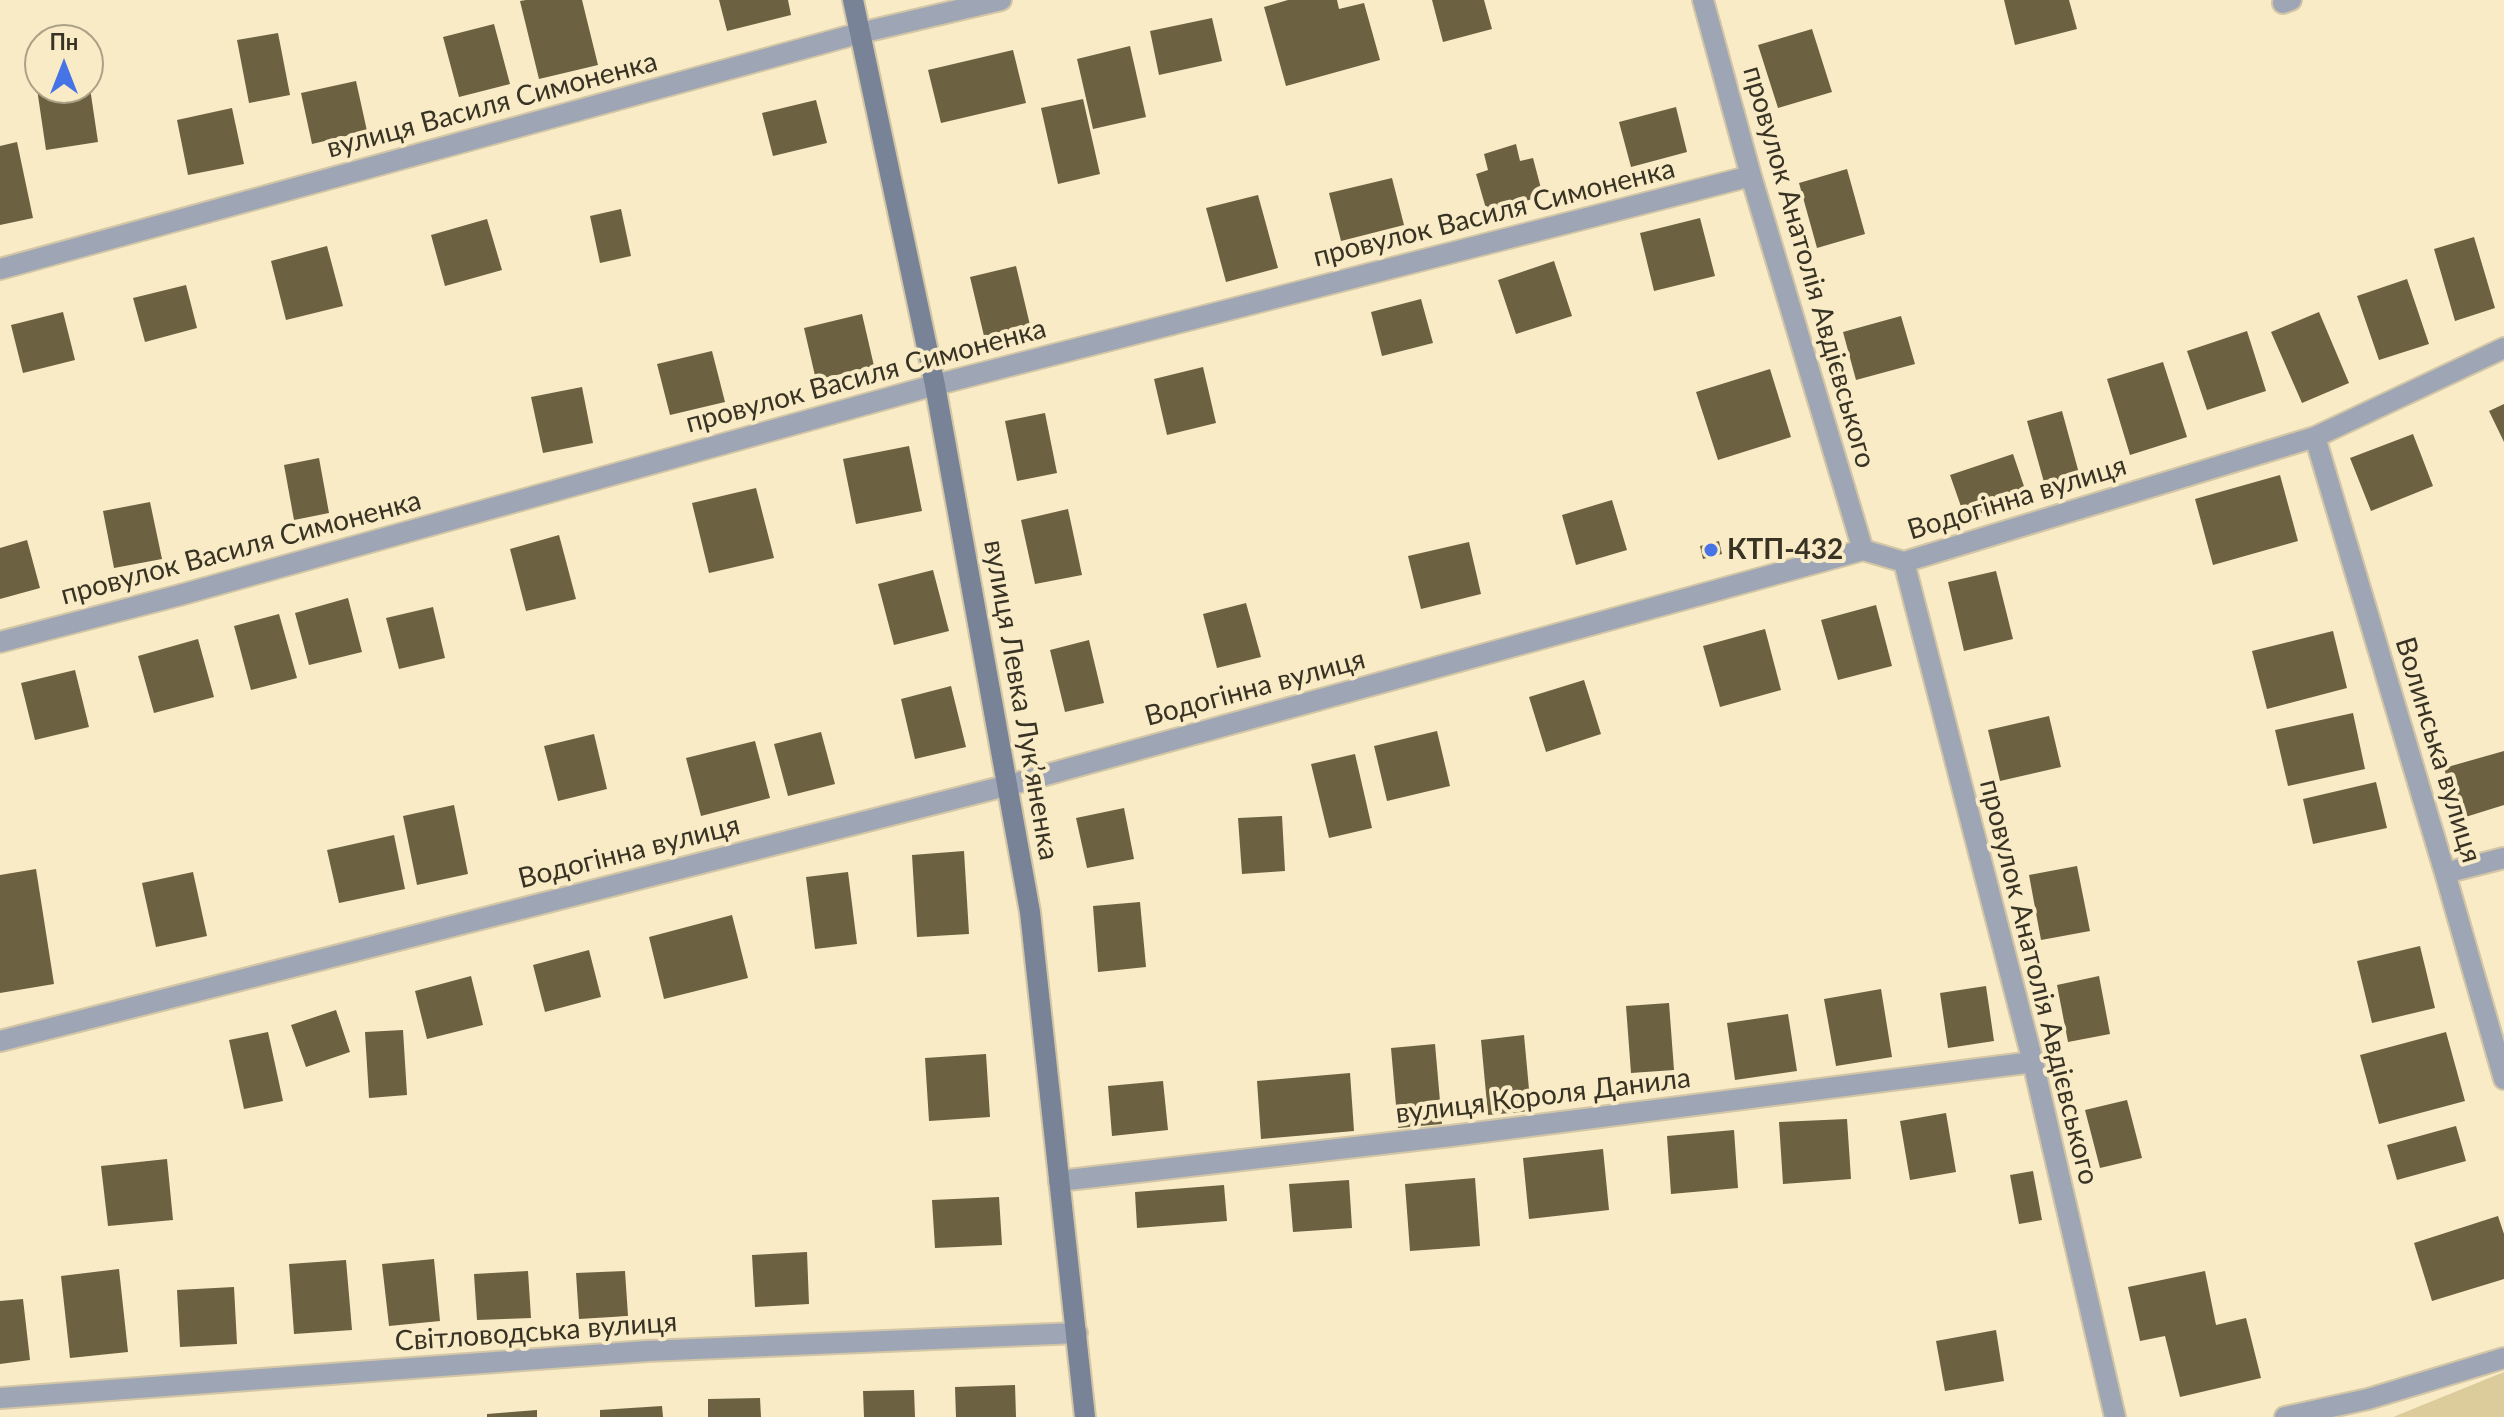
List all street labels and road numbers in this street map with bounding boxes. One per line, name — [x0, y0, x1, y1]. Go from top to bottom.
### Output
street label: вулиця Василя Симоненка — [323, 45, 661, 165]
street label: провулок Анатолія Авдієвського — [1735, 62, 1883, 472]
street label: провулок Василя Симоненка — [1310, 152, 1678, 274]
street label: провулок Василя Симоненка — [682, 312, 1050, 440]
street label: Водогінна вулиця — [1904, 449, 2130, 547]
street label: провулок Василя Симоненка — [57, 484, 425, 612]
street label: вулиця Левка Лукʼяненка — [976, 537, 1066, 863]
street label: Волинська вулиця — [2388, 633, 2488, 867]
street label: Водогінна вулиця — [1141, 642, 1369, 734]
street label: провулок Анатолія Авдієвського — [1972, 776, 2106, 1188]
street label: Водогінна вулиця — [515, 808, 743, 896]
street label: вулиця Короля Данила — [1394, 1061, 1692, 1131]
street label: Світловодська вулиця — [394, 1305, 678, 1359]

